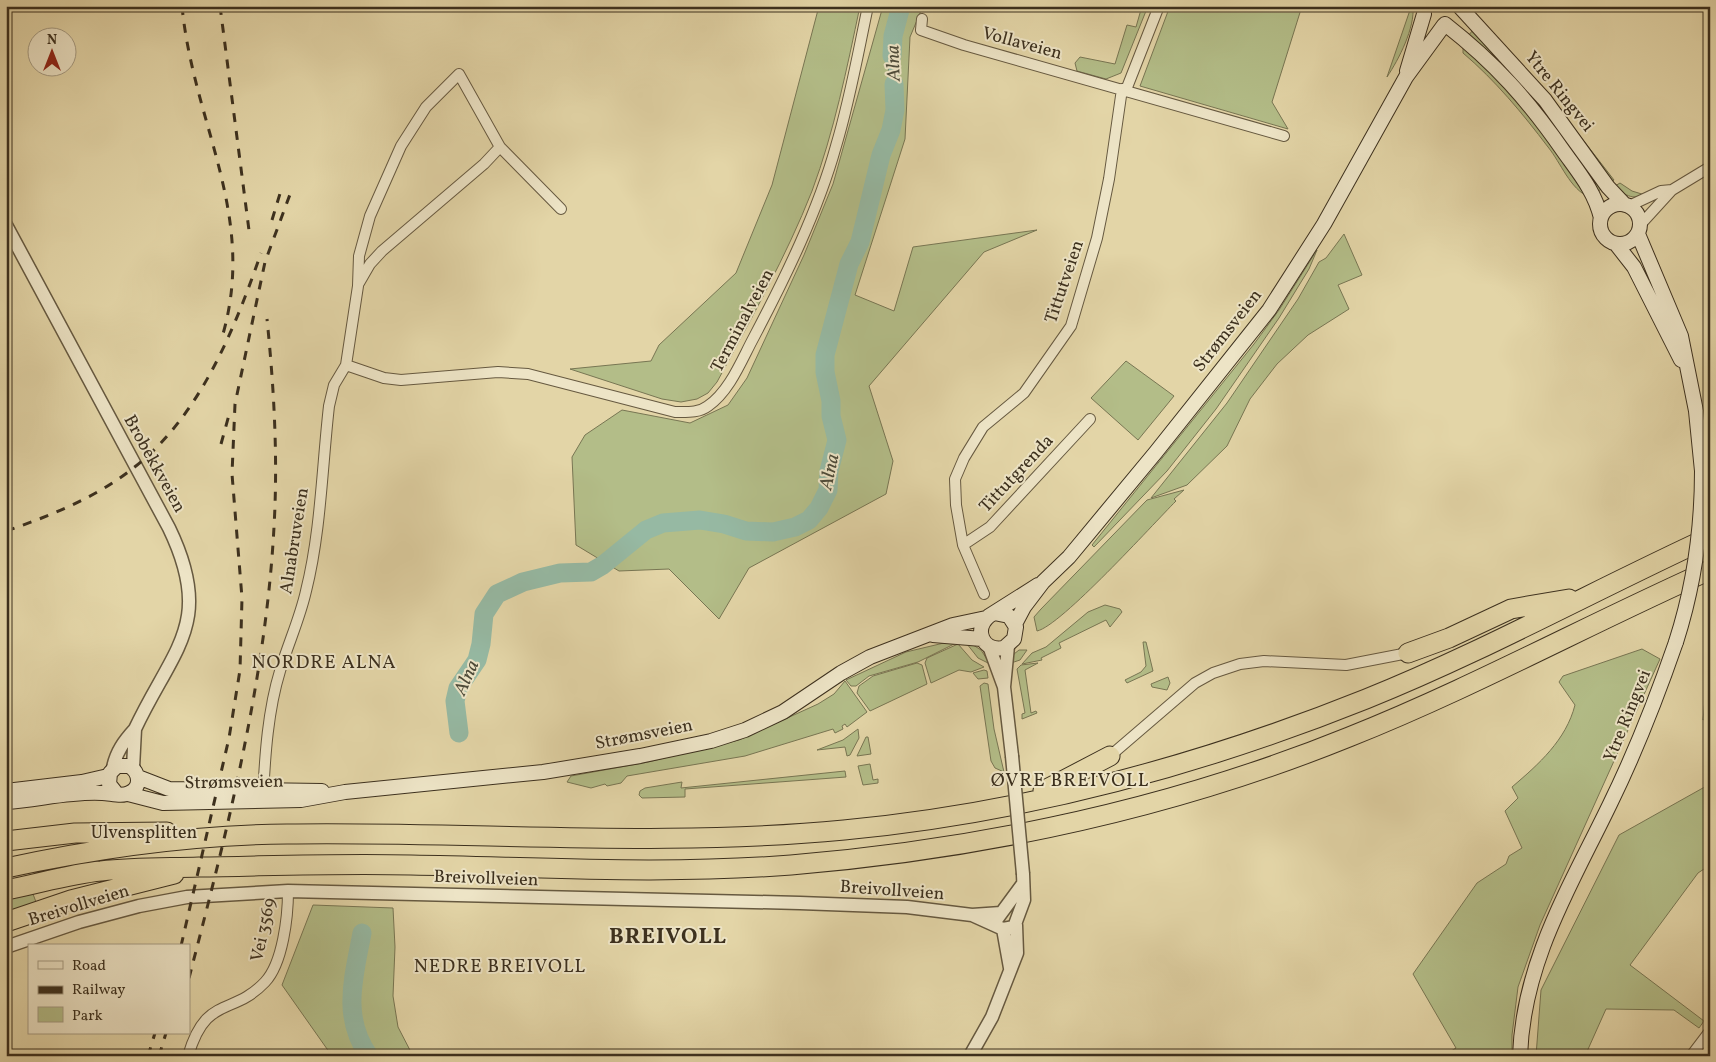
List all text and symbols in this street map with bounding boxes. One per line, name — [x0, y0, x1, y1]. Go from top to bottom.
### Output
street label: Vollaveien — [979, 21, 1065, 67]
north arrow — [28, 28, 78, 78]
text: N — [47, 31, 57, 50]
water label: Alna — [880, 44, 908, 83]
street label: Ytre Ringvei — [1519, 46, 1599, 138]
street label: Tittutveien — [1039, 237, 1091, 327]
street label: Terminalveien — [705, 264, 781, 377]
street label: Strømsveien — [1188, 284, 1269, 378]
street label: Brobekkveien — [117, 410, 191, 518]
street label: Tittutgrenda — [974, 429, 1060, 519]
water label: Alna — [813, 452, 846, 493]
street label: Alnabruveien — [274, 486, 316, 596]
district label: NORDRE ALNA — [251, 650, 397, 676]
water label: Alna — [447, 656, 486, 701]
street label: Ytre Ringvei — [1598, 666, 1658, 766]
street label: Strømsveien — [593, 713, 695, 757]
district label: ØVRE BREIVOLL — [991, 768, 1149, 794]
street label: Strømsveien — [184, 770, 284, 796]
street label: Ulvensplitten — [91, 821, 197, 846]
street label: Breivollveien — [433, 865, 539, 893]
street label: Breivollveien — [839, 875, 945, 907]
street label: Breivollveien — [25, 879, 133, 933]
street label: Vei 3569 — [245, 896, 283, 964]
district label: BREIVOLL — [609, 922, 727, 953]
legend — [28, 944, 190, 1034]
district label: NEDRE BREIVOLL — [414, 954, 586, 980]
text: Road — [72, 956, 106, 977]
text: Railway — [72, 980, 125, 1001]
text: Park — [72, 1006, 103, 1027]

